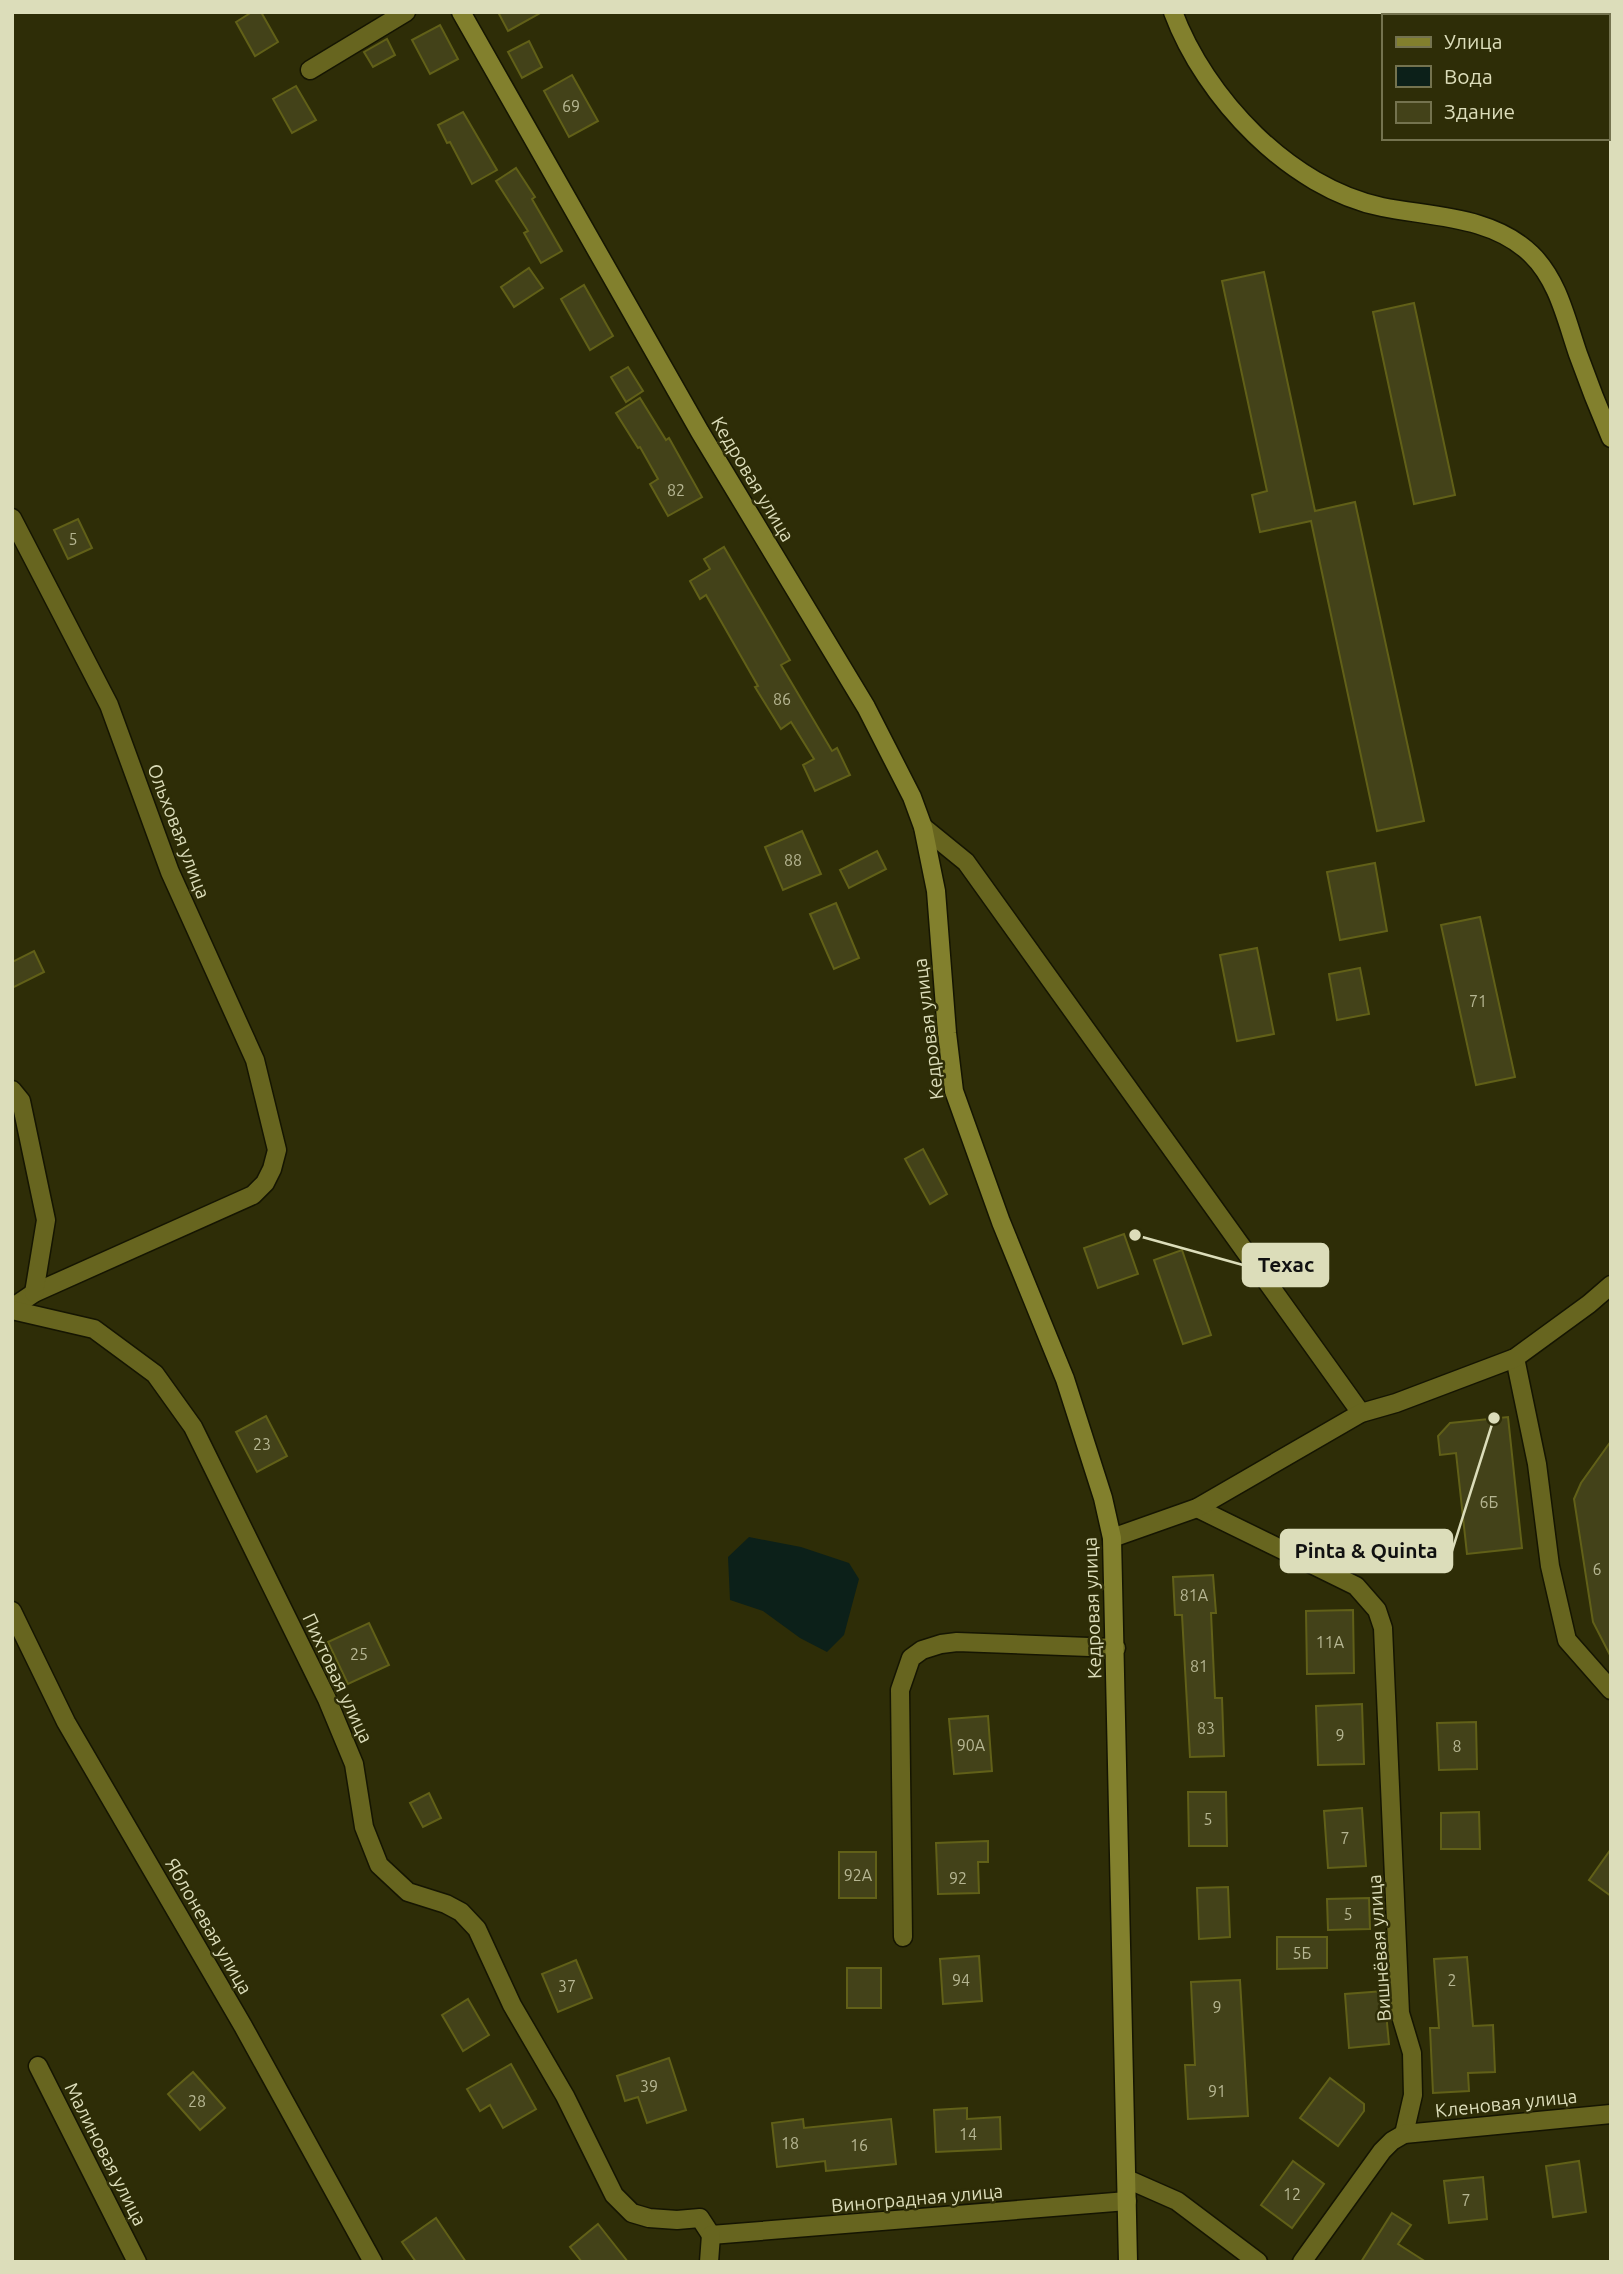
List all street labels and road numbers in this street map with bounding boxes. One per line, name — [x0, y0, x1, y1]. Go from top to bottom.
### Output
street label: Кедровая улица — [707, 412, 799, 546]
street label: Ольховая улица — [143, 760, 215, 902]
street label: Кедровая улица — [908, 957, 948, 1101]
street label: Кедровая улица — [1079, 1537, 1105, 1679]
street label: Пихтовая улица — [298, 1610, 378, 1746]
street label: Яблоневая улица — [161, 1854, 257, 1998]
street label: Вишнёвая улица — [1363, 1874, 1395, 2022]
street label: Малиновая улица — [60, 2079, 152, 2229]
street label: Кленовая улица — [1434, 2085, 1578, 2121]
street label: Виноградная улица — [830, 2180, 1004, 2216]

